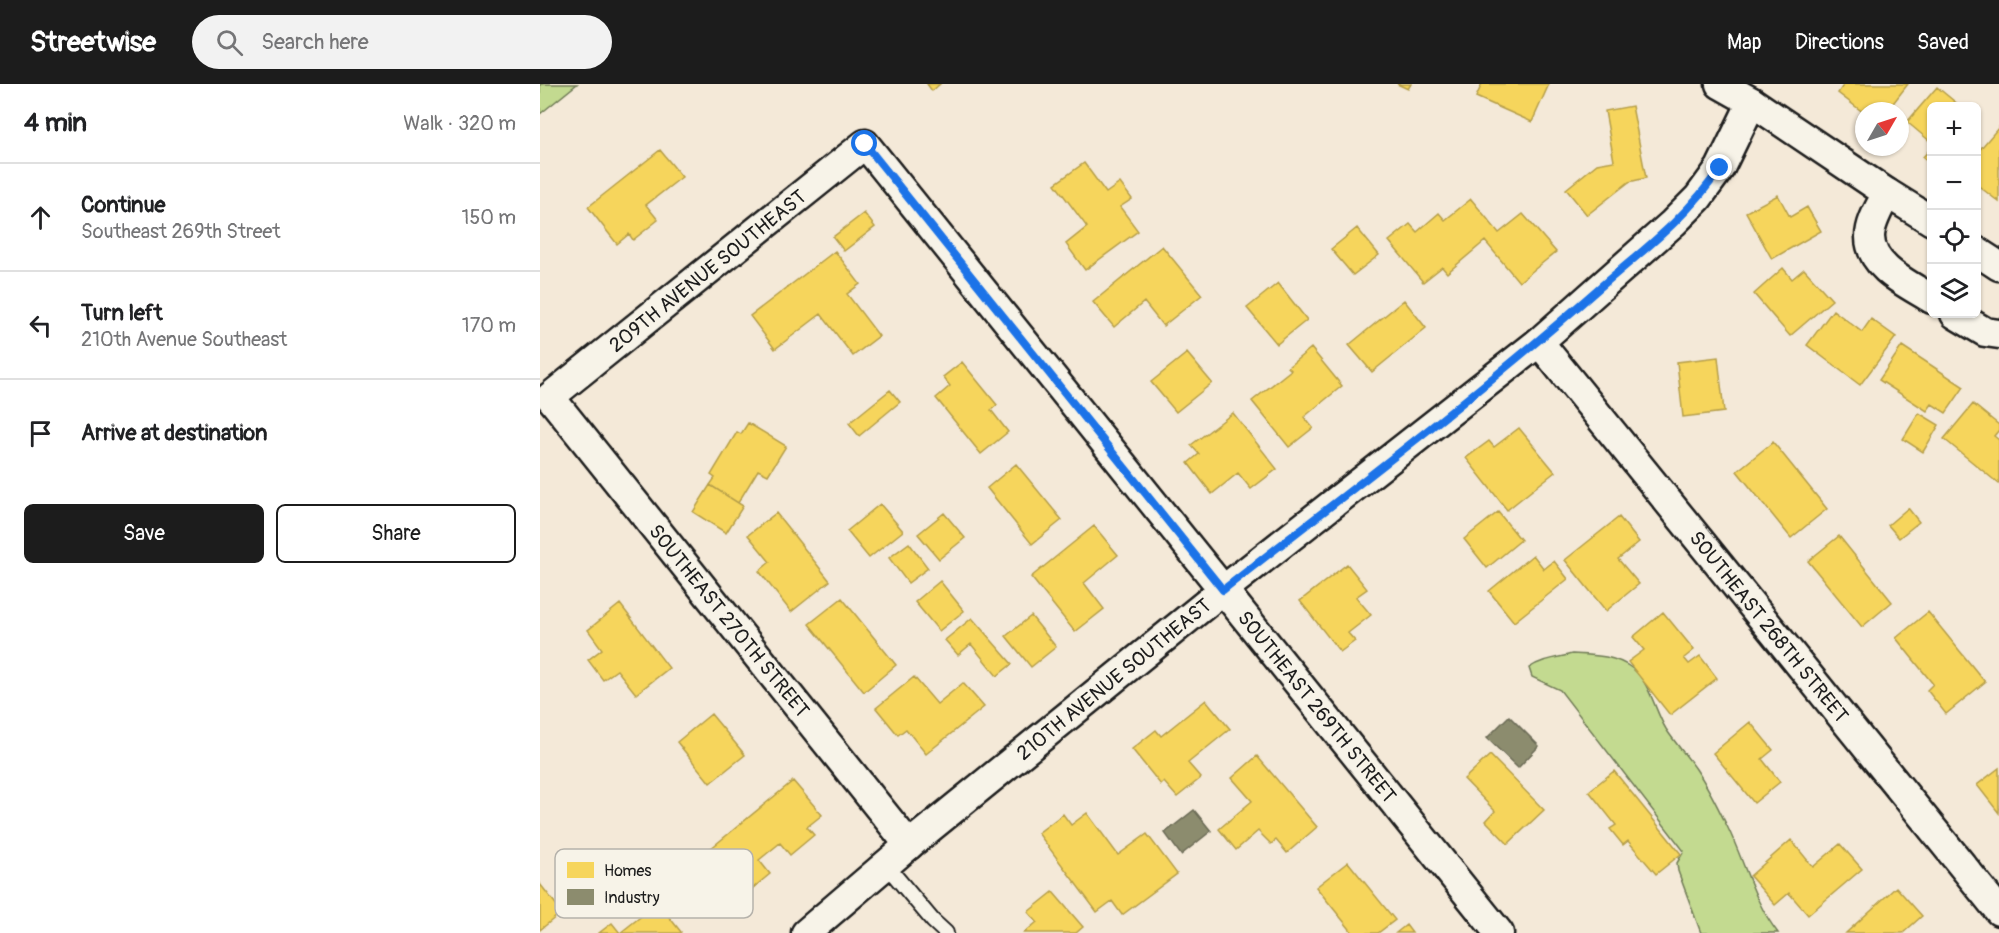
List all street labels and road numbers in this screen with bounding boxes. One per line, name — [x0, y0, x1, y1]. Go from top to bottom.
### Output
street label: 209TH AVENUE SOUTHEAST — [604, 184, 811, 357]
street label: SOUTHEAST 270TH STREET — [643, 519, 815, 723]
street label: SOUTHEAST 268TH STREET — [1684, 526, 1854, 728]
street label: 210TH AVENUE SOUTHEAST — [1011, 593, 1216, 765]
street label: SOUTHEAST 269TH STREET — [1232, 606, 1402, 808]

